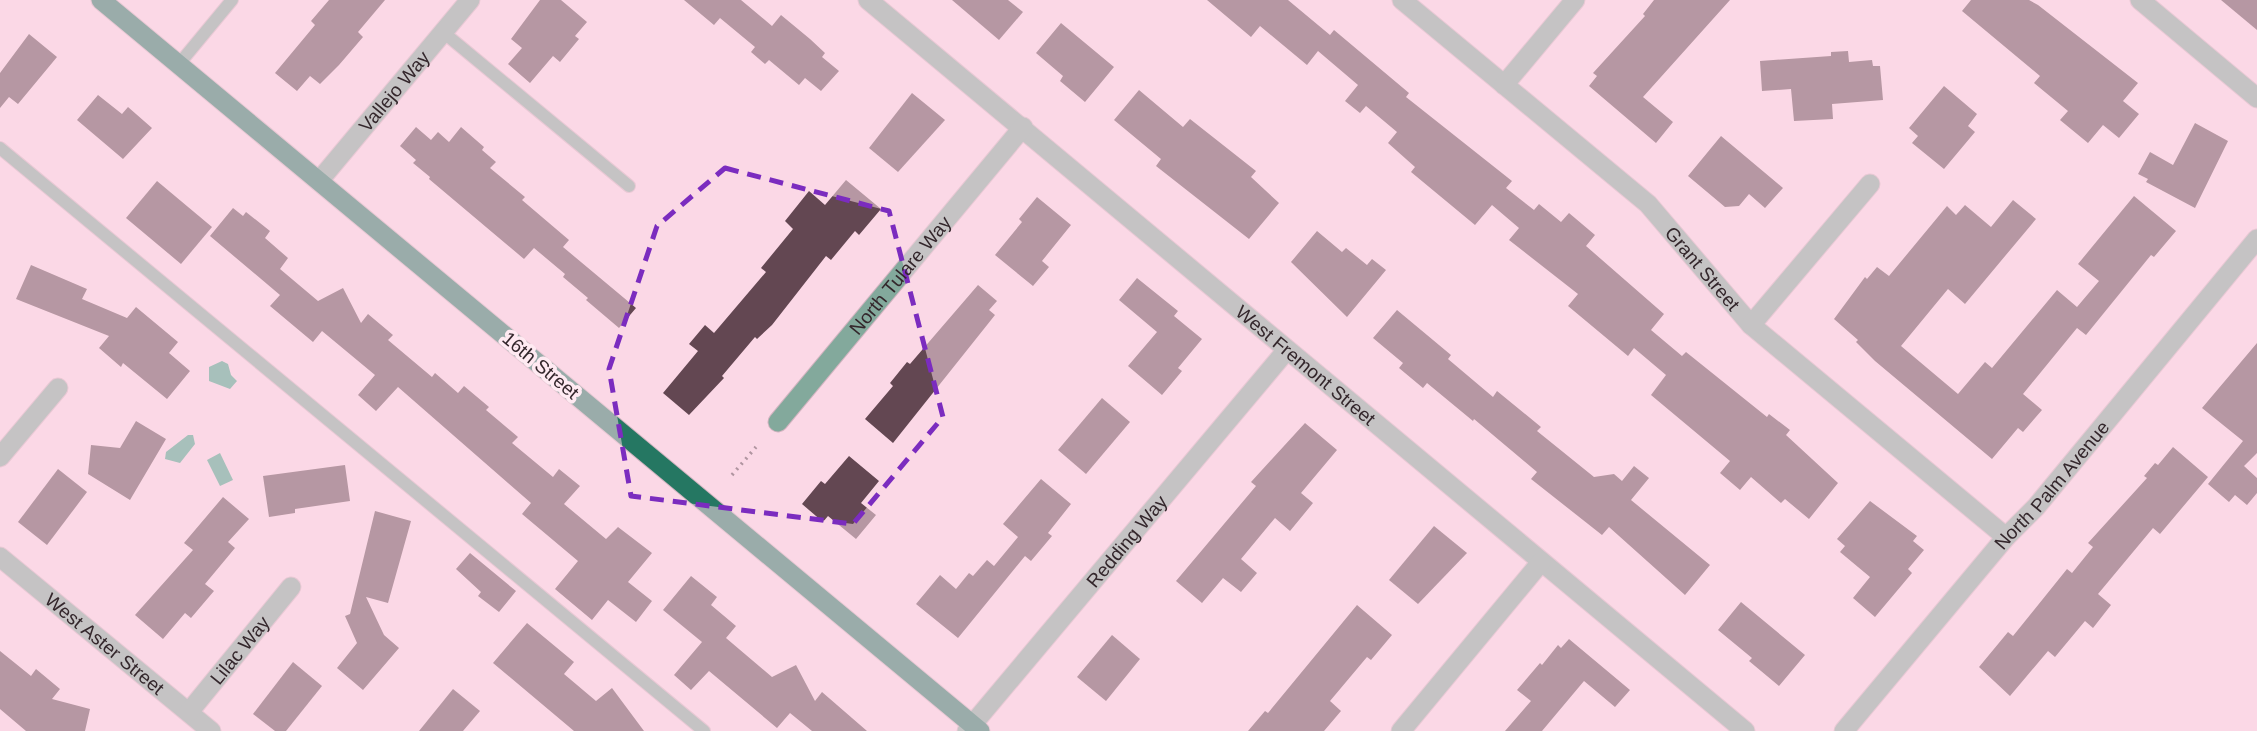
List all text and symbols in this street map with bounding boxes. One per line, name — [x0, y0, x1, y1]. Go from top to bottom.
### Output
street label: Vallejo Way — [355, 47, 434, 136]
street label: North Tulare Way — [845, 212, 956, 339]
street label: Grant Street — [1661, 222, 1744, 315]
street label: West Fremont Street — [1232, 301, 1380, 430]
street label: 16th Street — [498, 327, 584, 404]
street label: North Palm Avenue — [1990, 417, 2114, 554]
street label: Redding Way — [1082, 491, 1172, 592]
street label: West Aster Street — [41, 589, 169, 699]
street label: Lilac Way — [206, 612, 274, 689]

